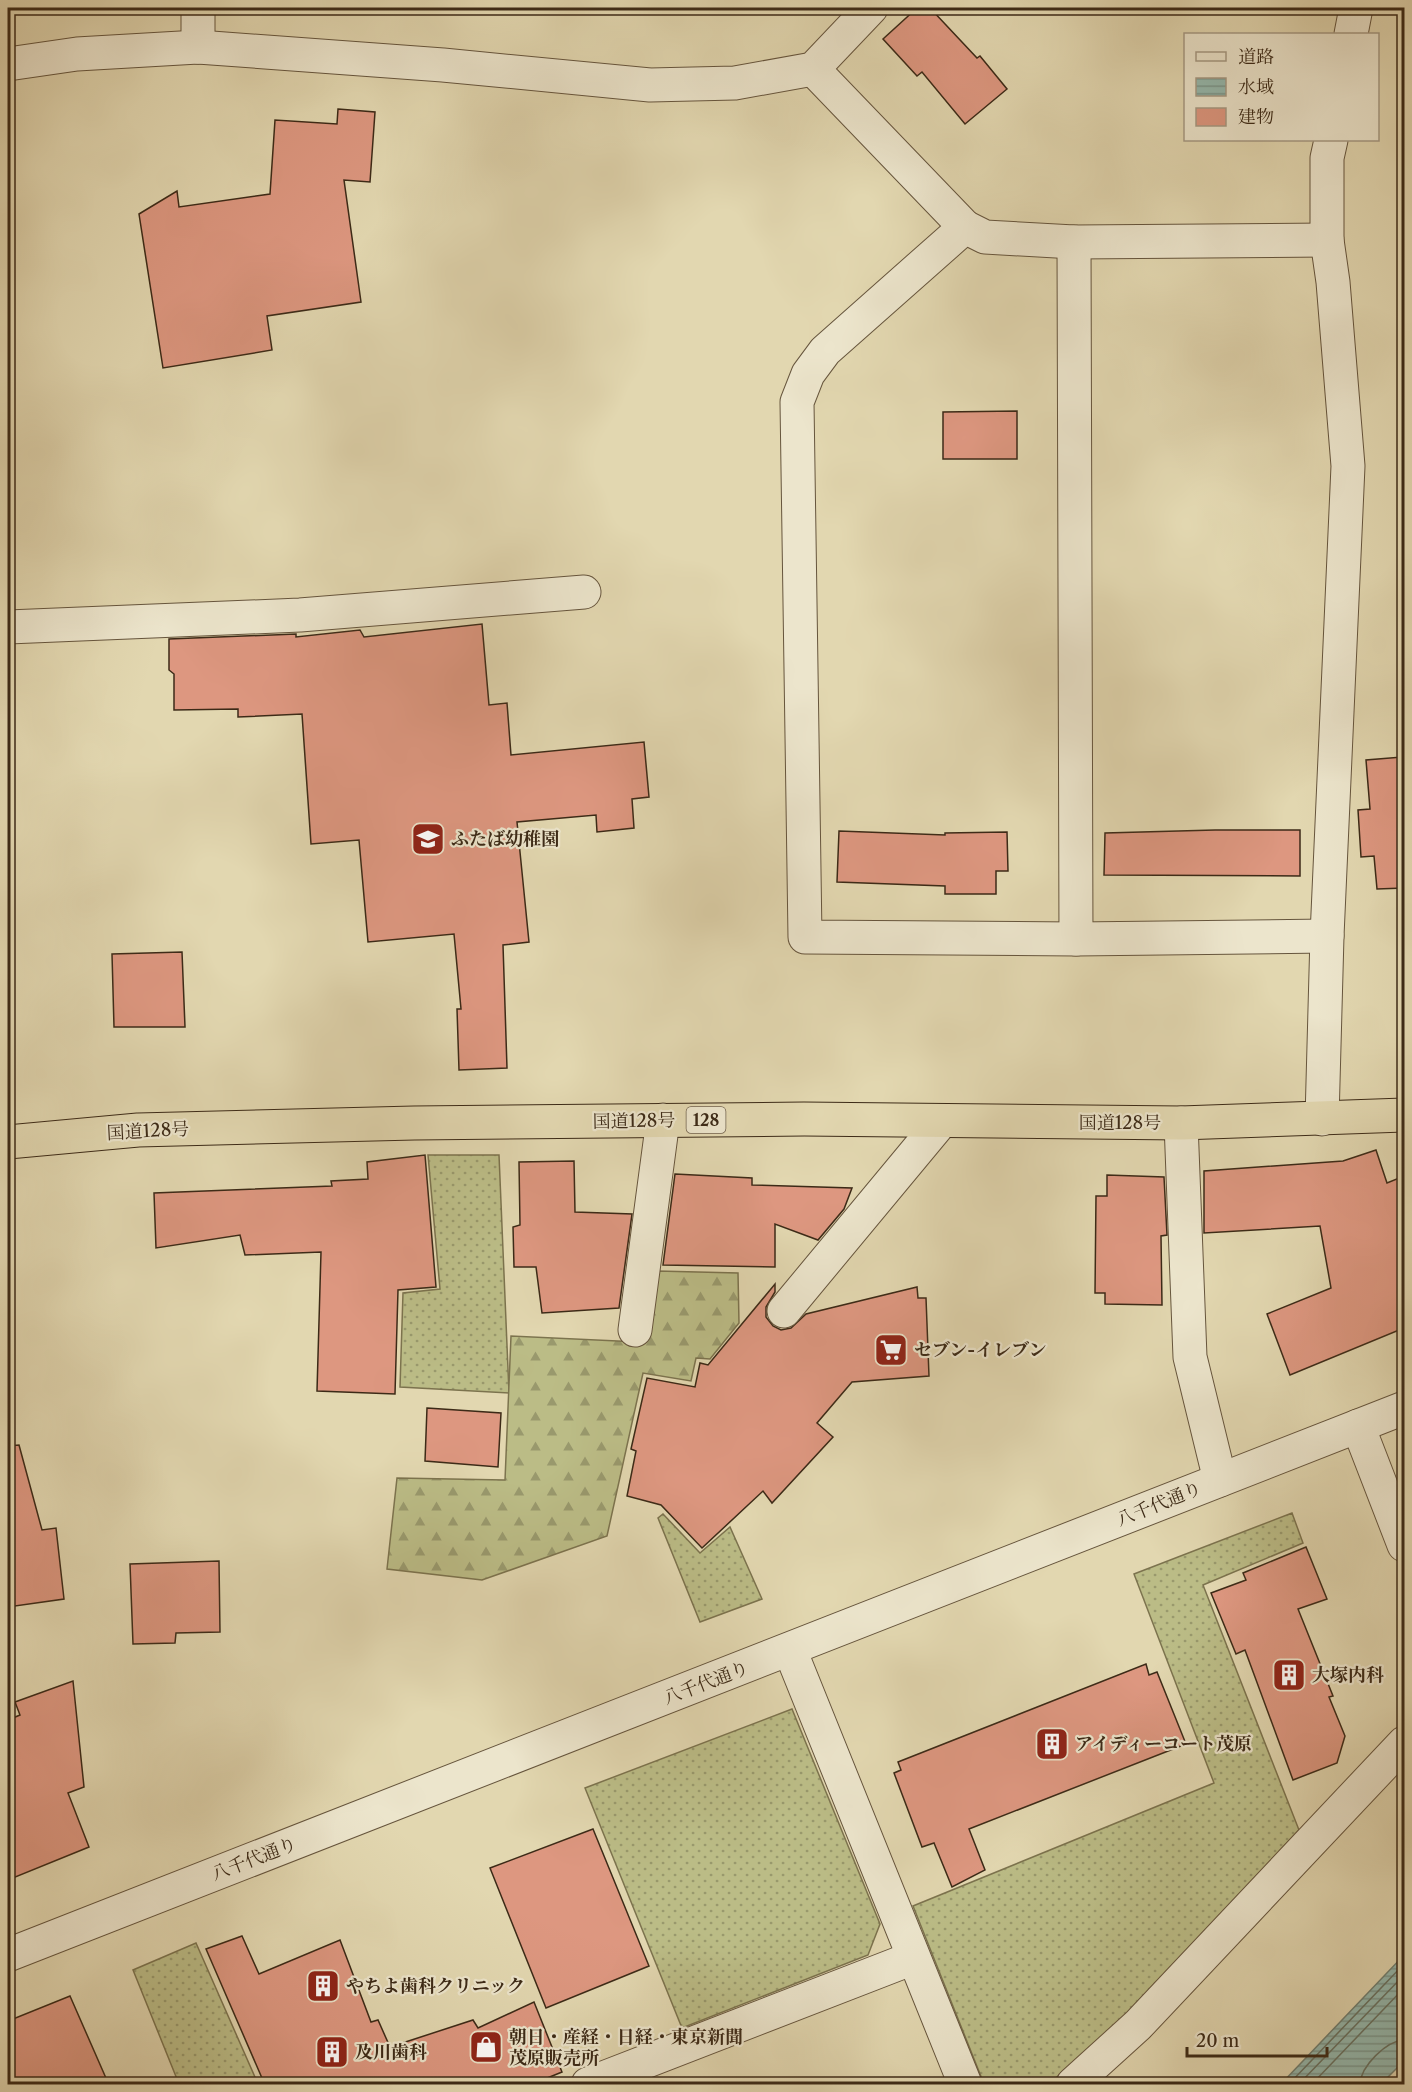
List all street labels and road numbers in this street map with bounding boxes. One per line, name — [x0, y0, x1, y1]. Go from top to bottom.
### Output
road number: 128 — [686, 1107, 726, 1133]
street label: 国道128号 — [593, 1109, 675, 1133]
street label: 国道128号 — [1079, 1112, 1161, 1134]
street label: 国道128号 — [106, 1118, 190, 1144]
street label: 八千代通り — [1113, 1477, 1205, 1531]
street label: 八千代通り — [660, 1657, 752, 1709]
street label: 八千代通り — [208, 1833, 300, 1885]

